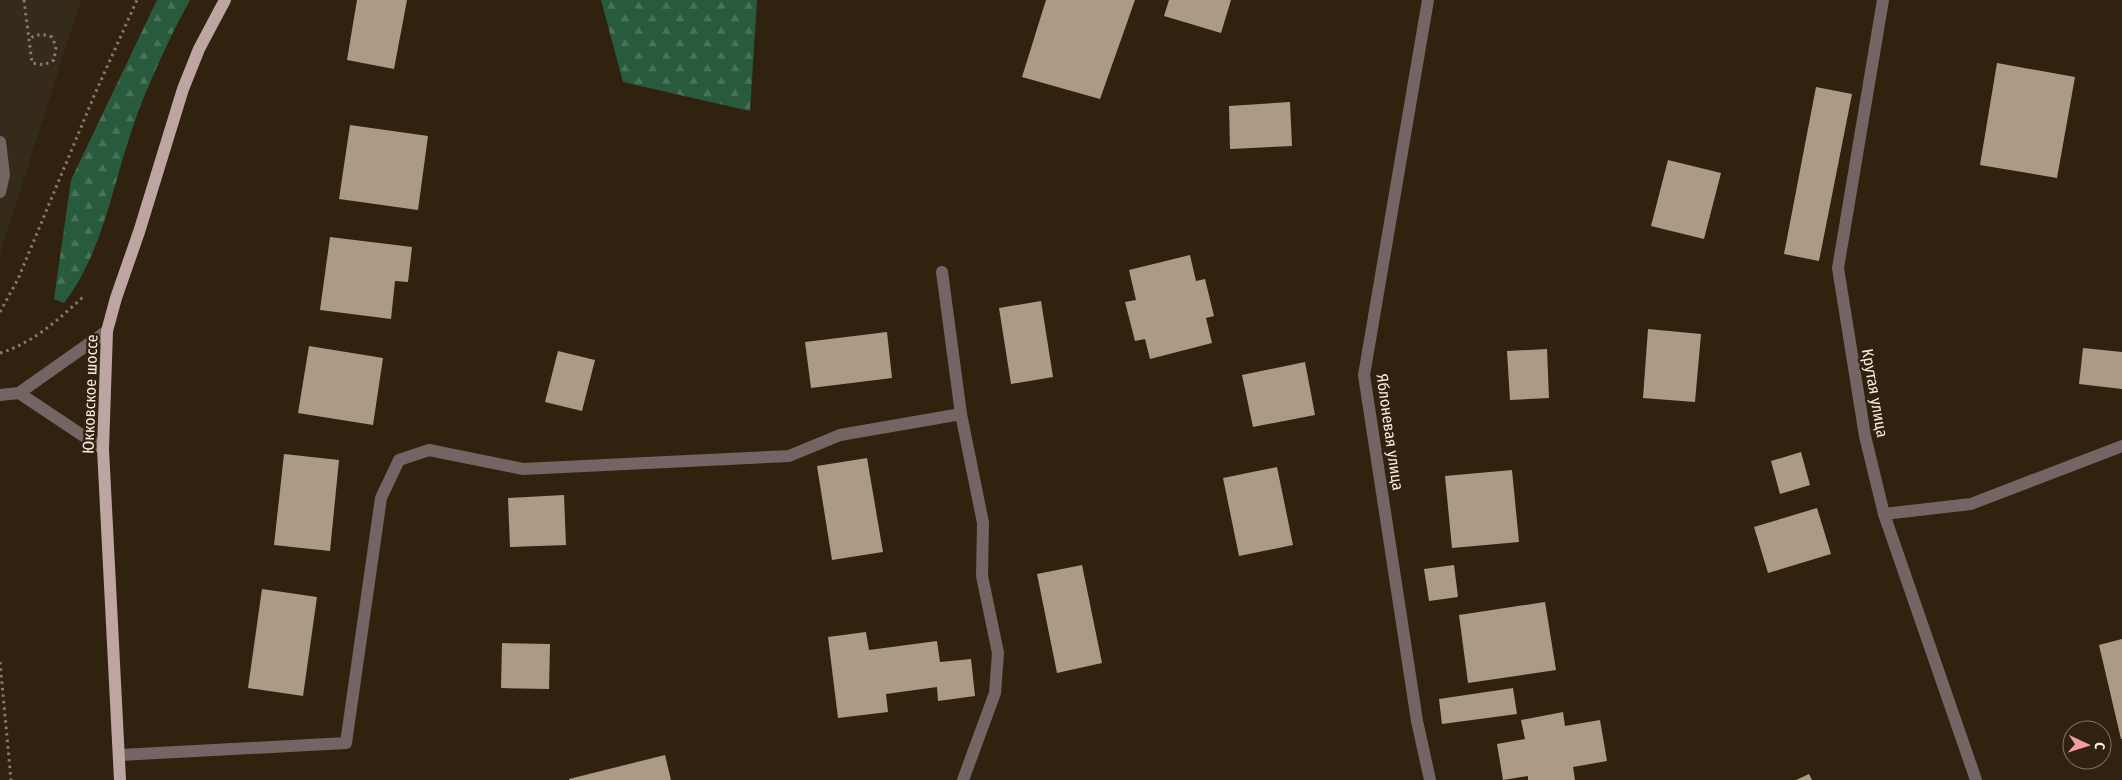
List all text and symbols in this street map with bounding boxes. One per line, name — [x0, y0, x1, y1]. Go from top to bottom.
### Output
street label: Юкковское шоссе — [78, 334, 102, 454]
street label: Крутая улица — [1858, 347, 1892, 439]
street label: Яблоневая улица — [1372, 372, 1408, 492]
north arrow — [2062, 720, 2112, 770]
text: С — [2091, 742, 2108, 751]

